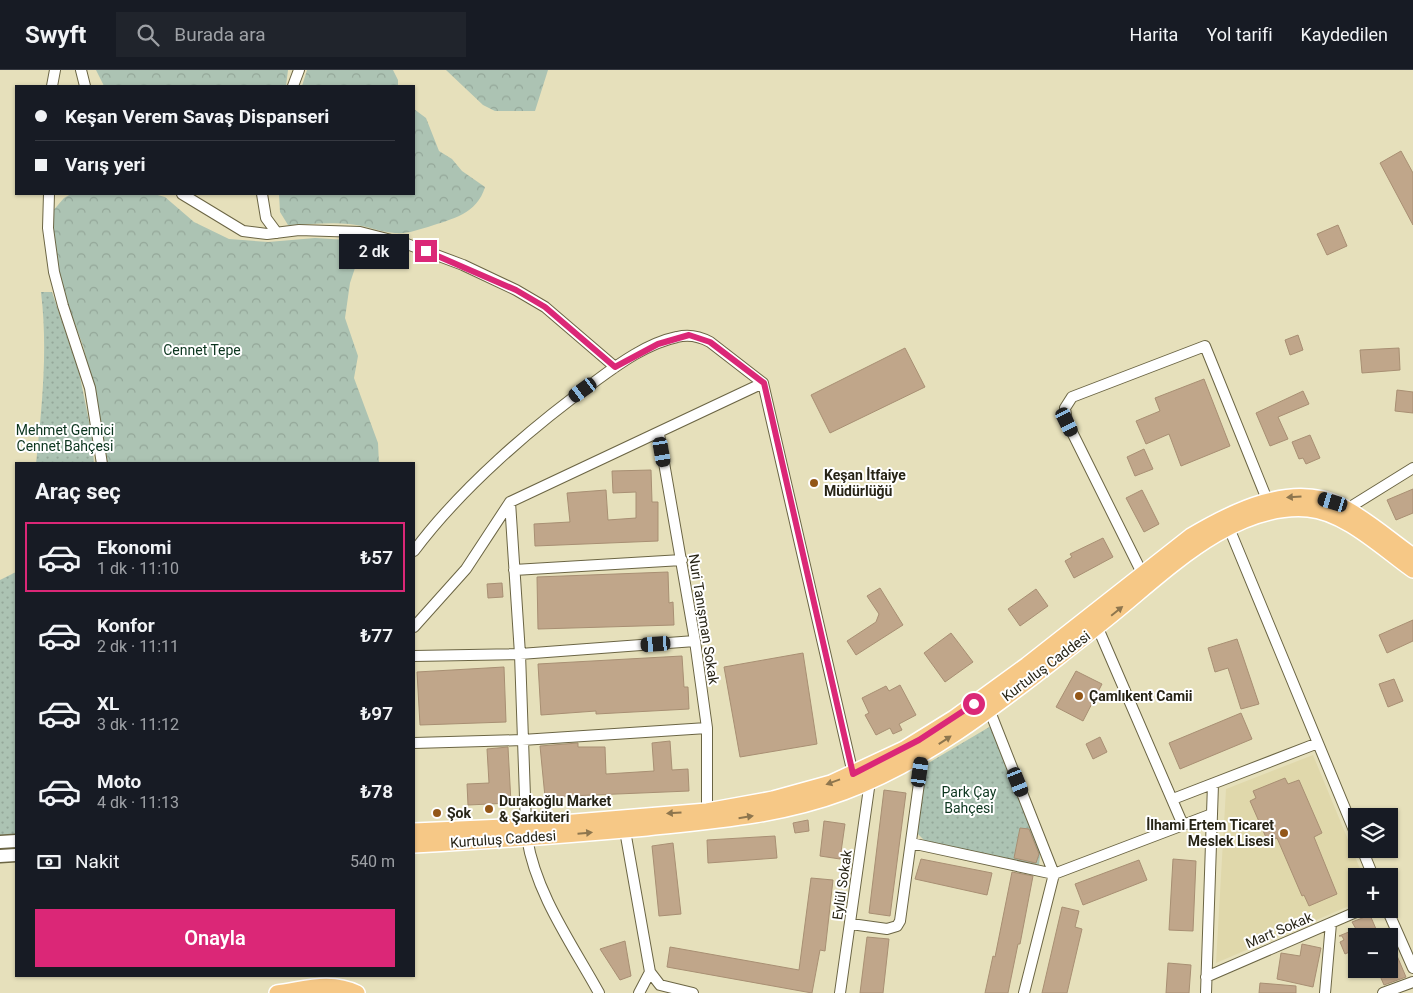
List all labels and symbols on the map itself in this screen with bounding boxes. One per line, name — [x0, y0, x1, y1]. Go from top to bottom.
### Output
callout: 2 dk — [338, 234, 408, 268]
route end — [415, 240, 437, 262]
park label: Cennet Tepe — [163, 342, 241, 358]
car — [566, 375, 599, 405]
car — [1053, 405, 1080, 439]
park label: Mehmet Gemici Cennet Bahçesi — [16, 422, 114, 454]
car — [652, 436, 671, 468]
place label: Keşan İtfaiye Müdürlüğü — [824, 467, 906, 499]
marker: Keşan İtfaiye Müdürlüğü — [808, 477, 820, 489]
car — [1316, 490, 1349, 514]
one-way arrow — [1286, 494, 1302, 502]
street label: Nuri Tanışman Sokak — [686, 553, 722, 686]
one-way arrow — [1110, 605, 1123, 616]
street label: Kurtuluş Caddesi — [999, 628, 1093, 704]
car — [640, 635, 671, 653]
place label: Çamlıkent Camii — [1089, 688, 1192, 704]
marker: Çamlıkent Camii — [1073, 690, 1085, 702]
route start — [963, 693, 985, 715]
one-way arrow — [938, 735, 951, 744]
car — [910, 756, 929, 788]
car — [1005, 765, 1030, 799]
one-way arrow — [825, 778, 840, 786]
park label: Park Çay Bahçesi — [942, 784, 997, 816]
place label: Durakoğlu Market & Şarküteri — [499, 793, 612, 825]
marker: Durakoğlu Market & Şarküteri — [483, 803, 495, 815]
place label: Şok — [447, 805, 472, 821]
marker: Şok — [431, 807, 443, 819]
one-way arrow — [666, 809, 682, 817]
one-way arrow — [739, 812, 755, 820]
place label: İlhami Ertem Ticaret Meslek Lisesi — [1146, 817, 1274, 849]
street label: Kurtuluş Caddesi — [450, 827, 556, 851]
marker: İlhami Ertem Ticaret Meslek Lisesi — [1278, 827, 1290, 839]
one-way arrow — [577, 829, 593, 837]
street label: Eylül Sokak — [829, 848, 855, 921]
street label: Mart Sokak — [1243, 908, 1316, 951]

